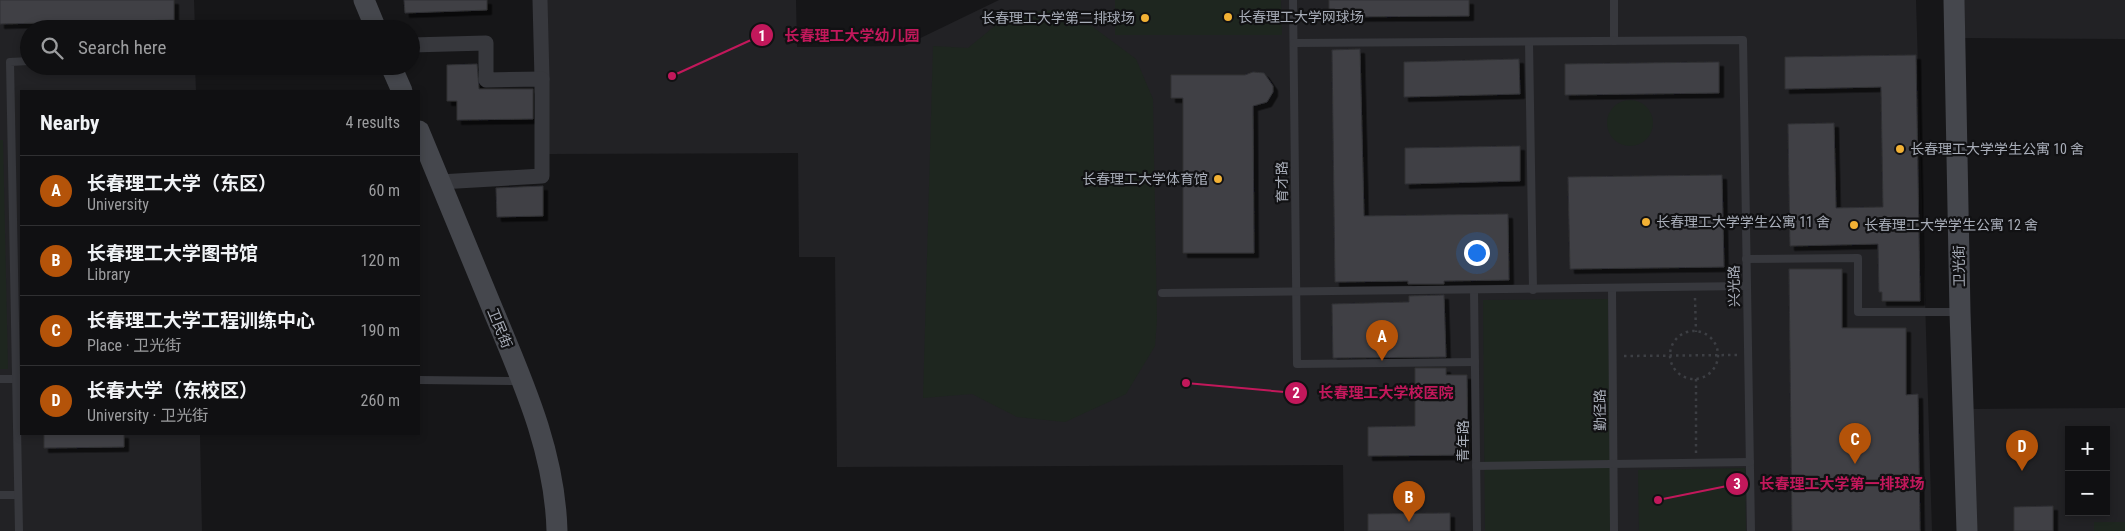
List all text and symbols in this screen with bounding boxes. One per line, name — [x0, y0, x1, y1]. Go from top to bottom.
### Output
place label: 长春理工大学网球场 — [1238, 9, 1364, 25]
place label: 长春理工大学第二排球场 — [981, 10, 1135, 26]
marker: 长春理工大学网球场 — [1222, 11, 1234, 23]
marker: 长春理工大学第二排球场 — [1139, 12, 1151, 24]
search box — [20, 20, 420, 75]
callout: 长春理工大学幼儿园 — [749, 20, 929, 50]
text: 1 — [758, 27, 766, 45]
text: 长春理工大学幼儿园 — [784, 27, 920, 45]
icon: search — [38, 34, 66, 62]
text: Search here — [78, 36, 166, 59]
text: Nearby — [40, 111, 99, 135]
text: 4 results — [345, 113, 400, 132]
place label: 长春理工大学学生公寓 10 舍 — [1910, 141, 2084, 157]
marker: 长春理工大学学生公寓 10 舍 — [1894, 143, 1906, 155]
street label: 育才路 — [1274, 161, 1290, 203]
place label: 长春理工大学体育馆 — [1082, 171, 1208, 187]
text: 长春理工大学（东区） — [87, 172, 277, 195]
marker: 长春理工大学体育馆 — [1212, 173, 1224, 185]
text: A — [51, 181, 61, 200]
text: 60 m — [368, 181, 400, 200]
text: University — [87, 195, 149, 214]
place label: 长春理工大学学生公寓 11 舍 — [1656, 214, 1830, 230]
marker: 长春理工大学学生公寓 11 舍 — [1640, 216, 1652, 228]
place label: 长春理工大学学生公寓 12 舍 — [1864, 217, 2038, 233]
marker: 长春理工大学学生公寓 12 舍 — [1848, 219, 1860, 231]
your location — [1464, 240, 1490, 266]
text: 长春理工大学图书馆 — [87, 242, 258, 265]
street label: 卫光街 — [1951, 245, 1967, 287]
text: B — [52, 251, 60, 270]
text: 120 m — [361, 251, 400, 270]
text: Library — [87, 265, 130, 284]
street label: 兴光路 — [1726, 265, 1742, 307]
street label: 卫民街 — [485, 306, 515, 350]
text: 长春理工大学工程训练中心 — [87, 309, 315, 332]
pin: A — [1366, 320, 1398, 361]
text: C — [51, 321, 61, 340]
text: 190 m — [361, 321, 400, 340]
text: Place · 卫光街 — [87, 336, 181, 355]
callout: 长春理工大学校医院 — [1283, 378, 1463, 408]
text: 长春大学（东校区） — [87, 379, 258, 402]
text: 2 — [1292, 384, 1300, 402]
text: 长春理工大学校医院 — [1318, 384, 1454, 402]
street label: 勤径路 — [1592, 389, 1608, 431]
text: D — [51, 391, 61, 410]
text: 260 m — [361, 391, 400, 410]
text: University · 卫光街 — [87, 406, 208, 425]
street label: 青年路 — [1455, 420, 1471, 462]
pin: C — [1839, 423, 1871, 464]
map controls — [2065, 426, 2110, 516]
button: + — [2065, 426, 2110, 471]
pin: D — [2006, 430, 2038, 471]
callout: 长春理工大学第一排球场 — [1724, 469, 1934, 499]
button: − — [2065, 471, 2110, 516]
text: 3 — [1733, 475, 1741, 493]
text: 长春理工大学第一排球场 — [1759, 475, 1925, 493]
pin: B — [1393, 481, 1425, 522]

